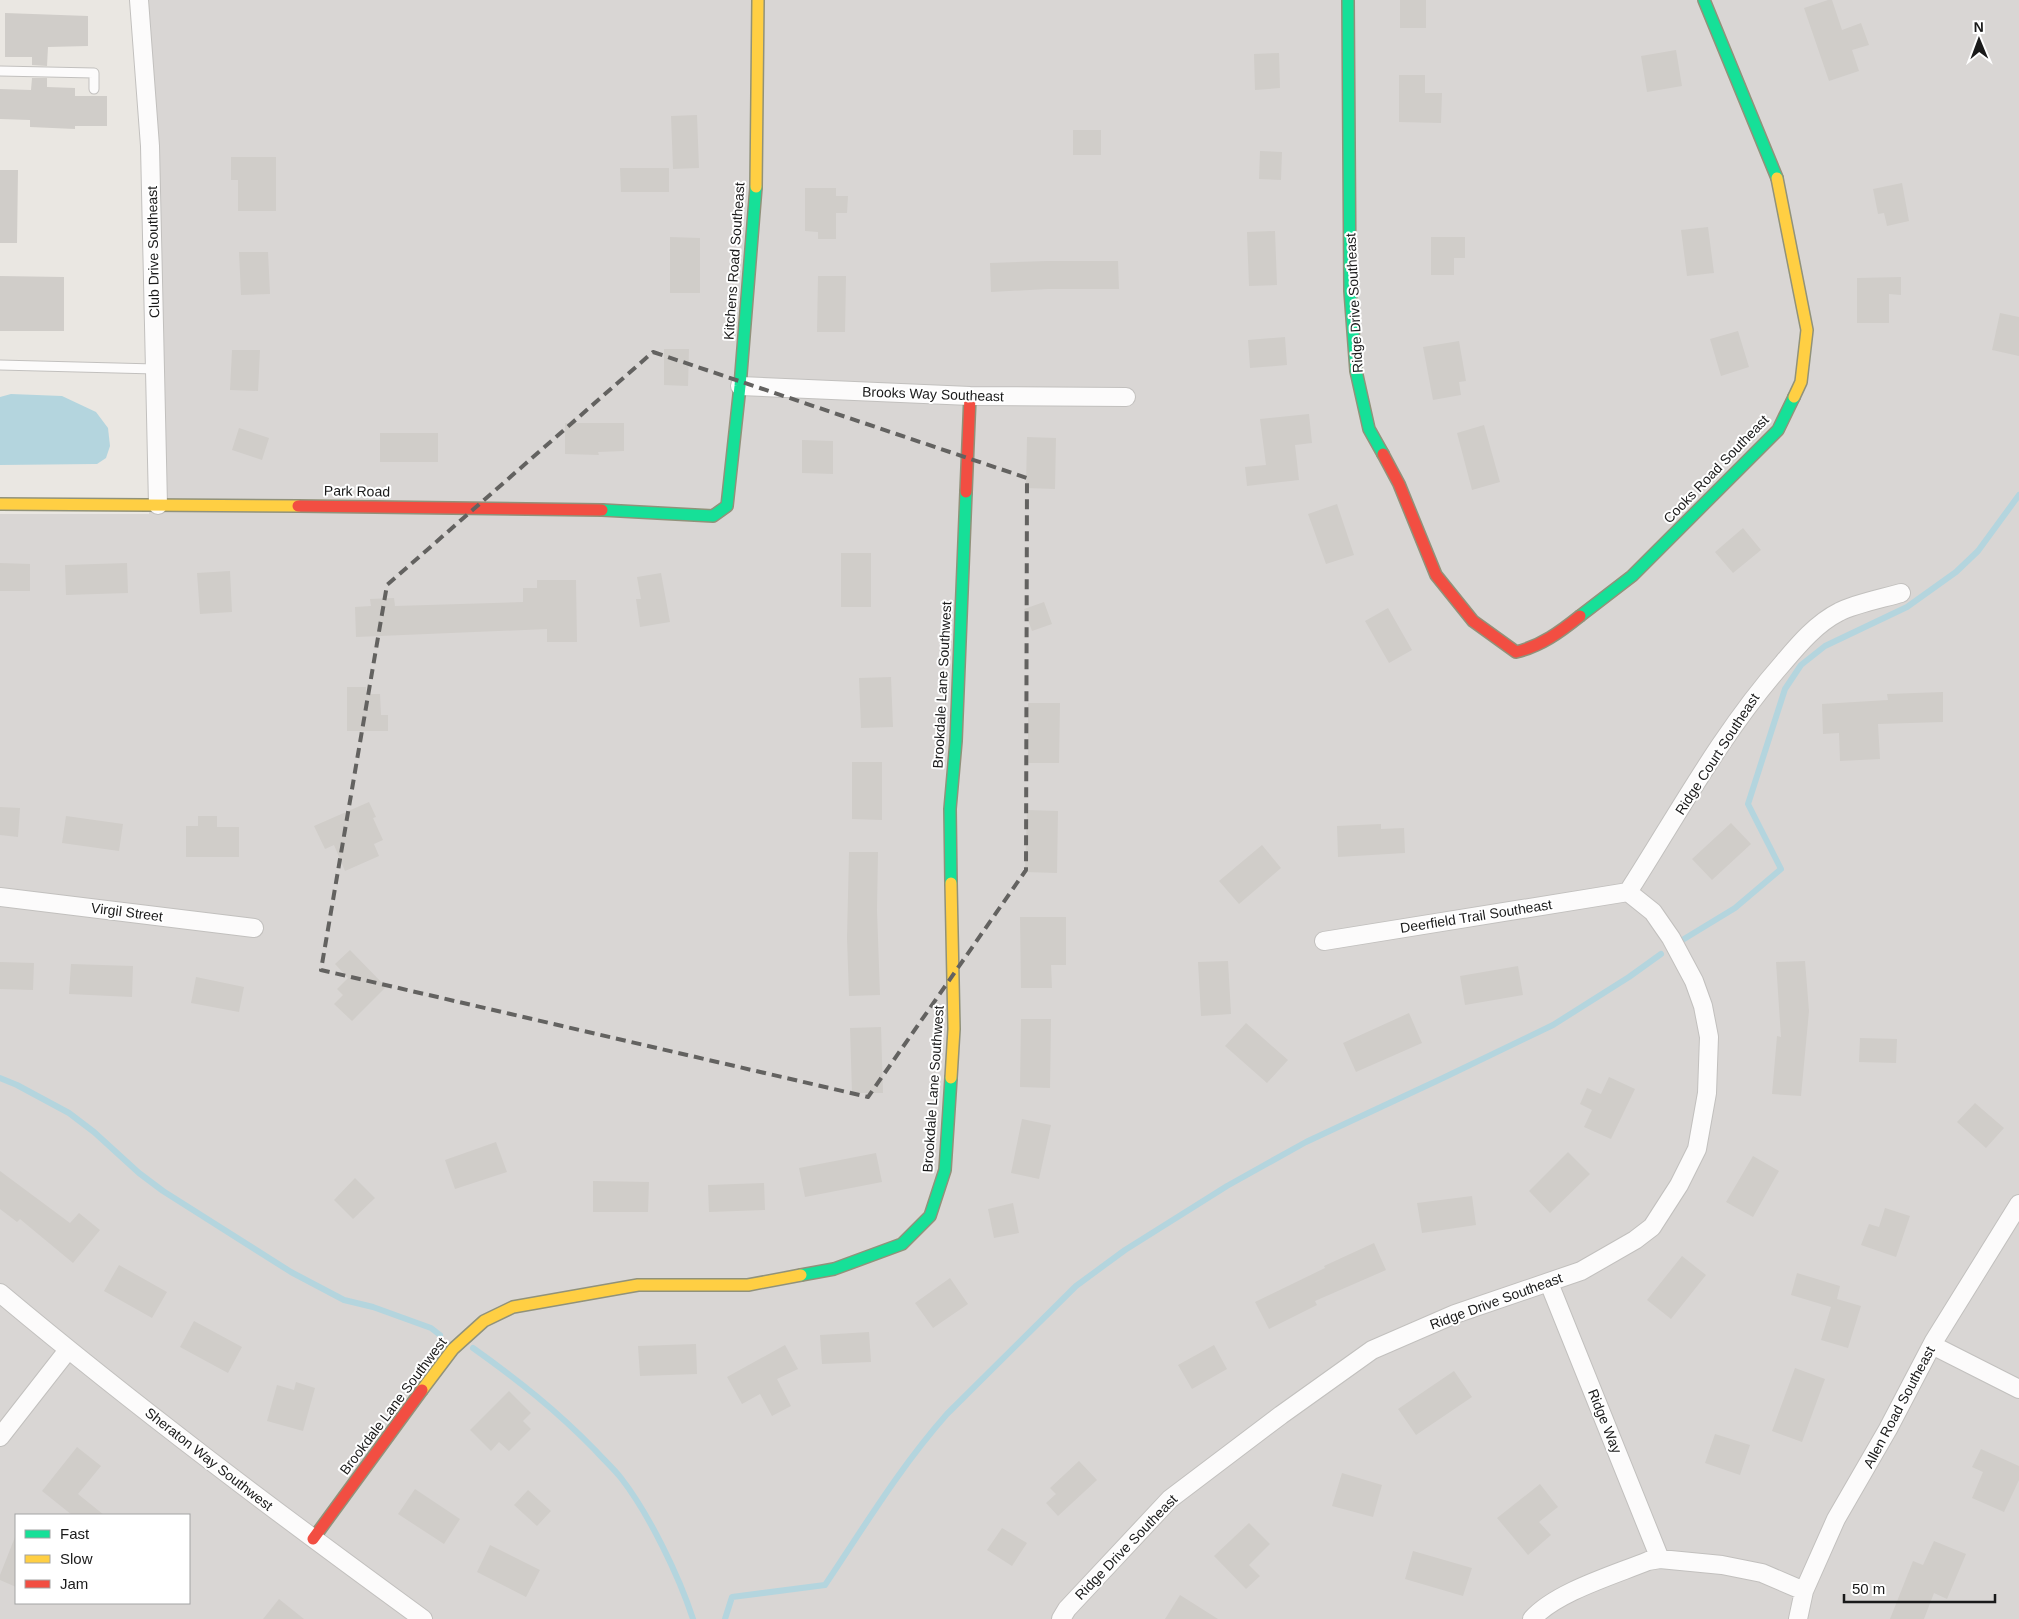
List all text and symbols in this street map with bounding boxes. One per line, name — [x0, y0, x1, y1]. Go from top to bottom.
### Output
north arrow — [1954, 15, 2004, 65]
text: N — [1974, 19, 1984, 35]
street label: Kitchens Road Southeast — [721, 182, 747, 340]
street label: Club Drive Southeast — [144, 186, 162, 318]
street label: Ridge Drive Southeast — [1342, 233, 1366, 373]
street label: Brooks Way Southeast — [862, 384, 1004, 404]
street label: Cooks Road Southeast — [1660, 412, 1772, 526]
street label: Park Road — [324, 482, 390, 500]
street label: Brookdale Lane Southwest — [930, 601, 954, 769]
street label: Ridge Court Southeast — [1672, 690, 1762, 818]
street label: Deerfield Trail Southeast — [1399, 896, 1553, 936]
street label: Virgil Street — [90, 900, 164, 924]
street label: Brookdale Lane Southwest — [919, 1005, 947, 1173]
street label: Ridge Drive Southeast — [1427, 1269, 1565, 1332]
street label: Brookdale Lane Southwest — [336, 1334, 450, 1478]
street label: Allen Road Southeast — [1860, 1343, 1938, 1471]
street label: Ridge Way — [1585, 1387, 1625, 1455]
street label: Sheraton Way Southwest — [142, 1404, 276, 1514]
street label: Ridge Drive Southeast — [1072, 1491, 1180, 1603]
legend — [15, 1514, 190, 1604]
text: Fast — [60, 1525, 90, 1542]
text: Slow — [60, 1550, 93, 1567]
scale bar — [1844, 1572, 1995, 1604]
text: Jam — [60, 1575, 88, 1592]
text: 50 m — [1852, 1580, 1885, 1597]

